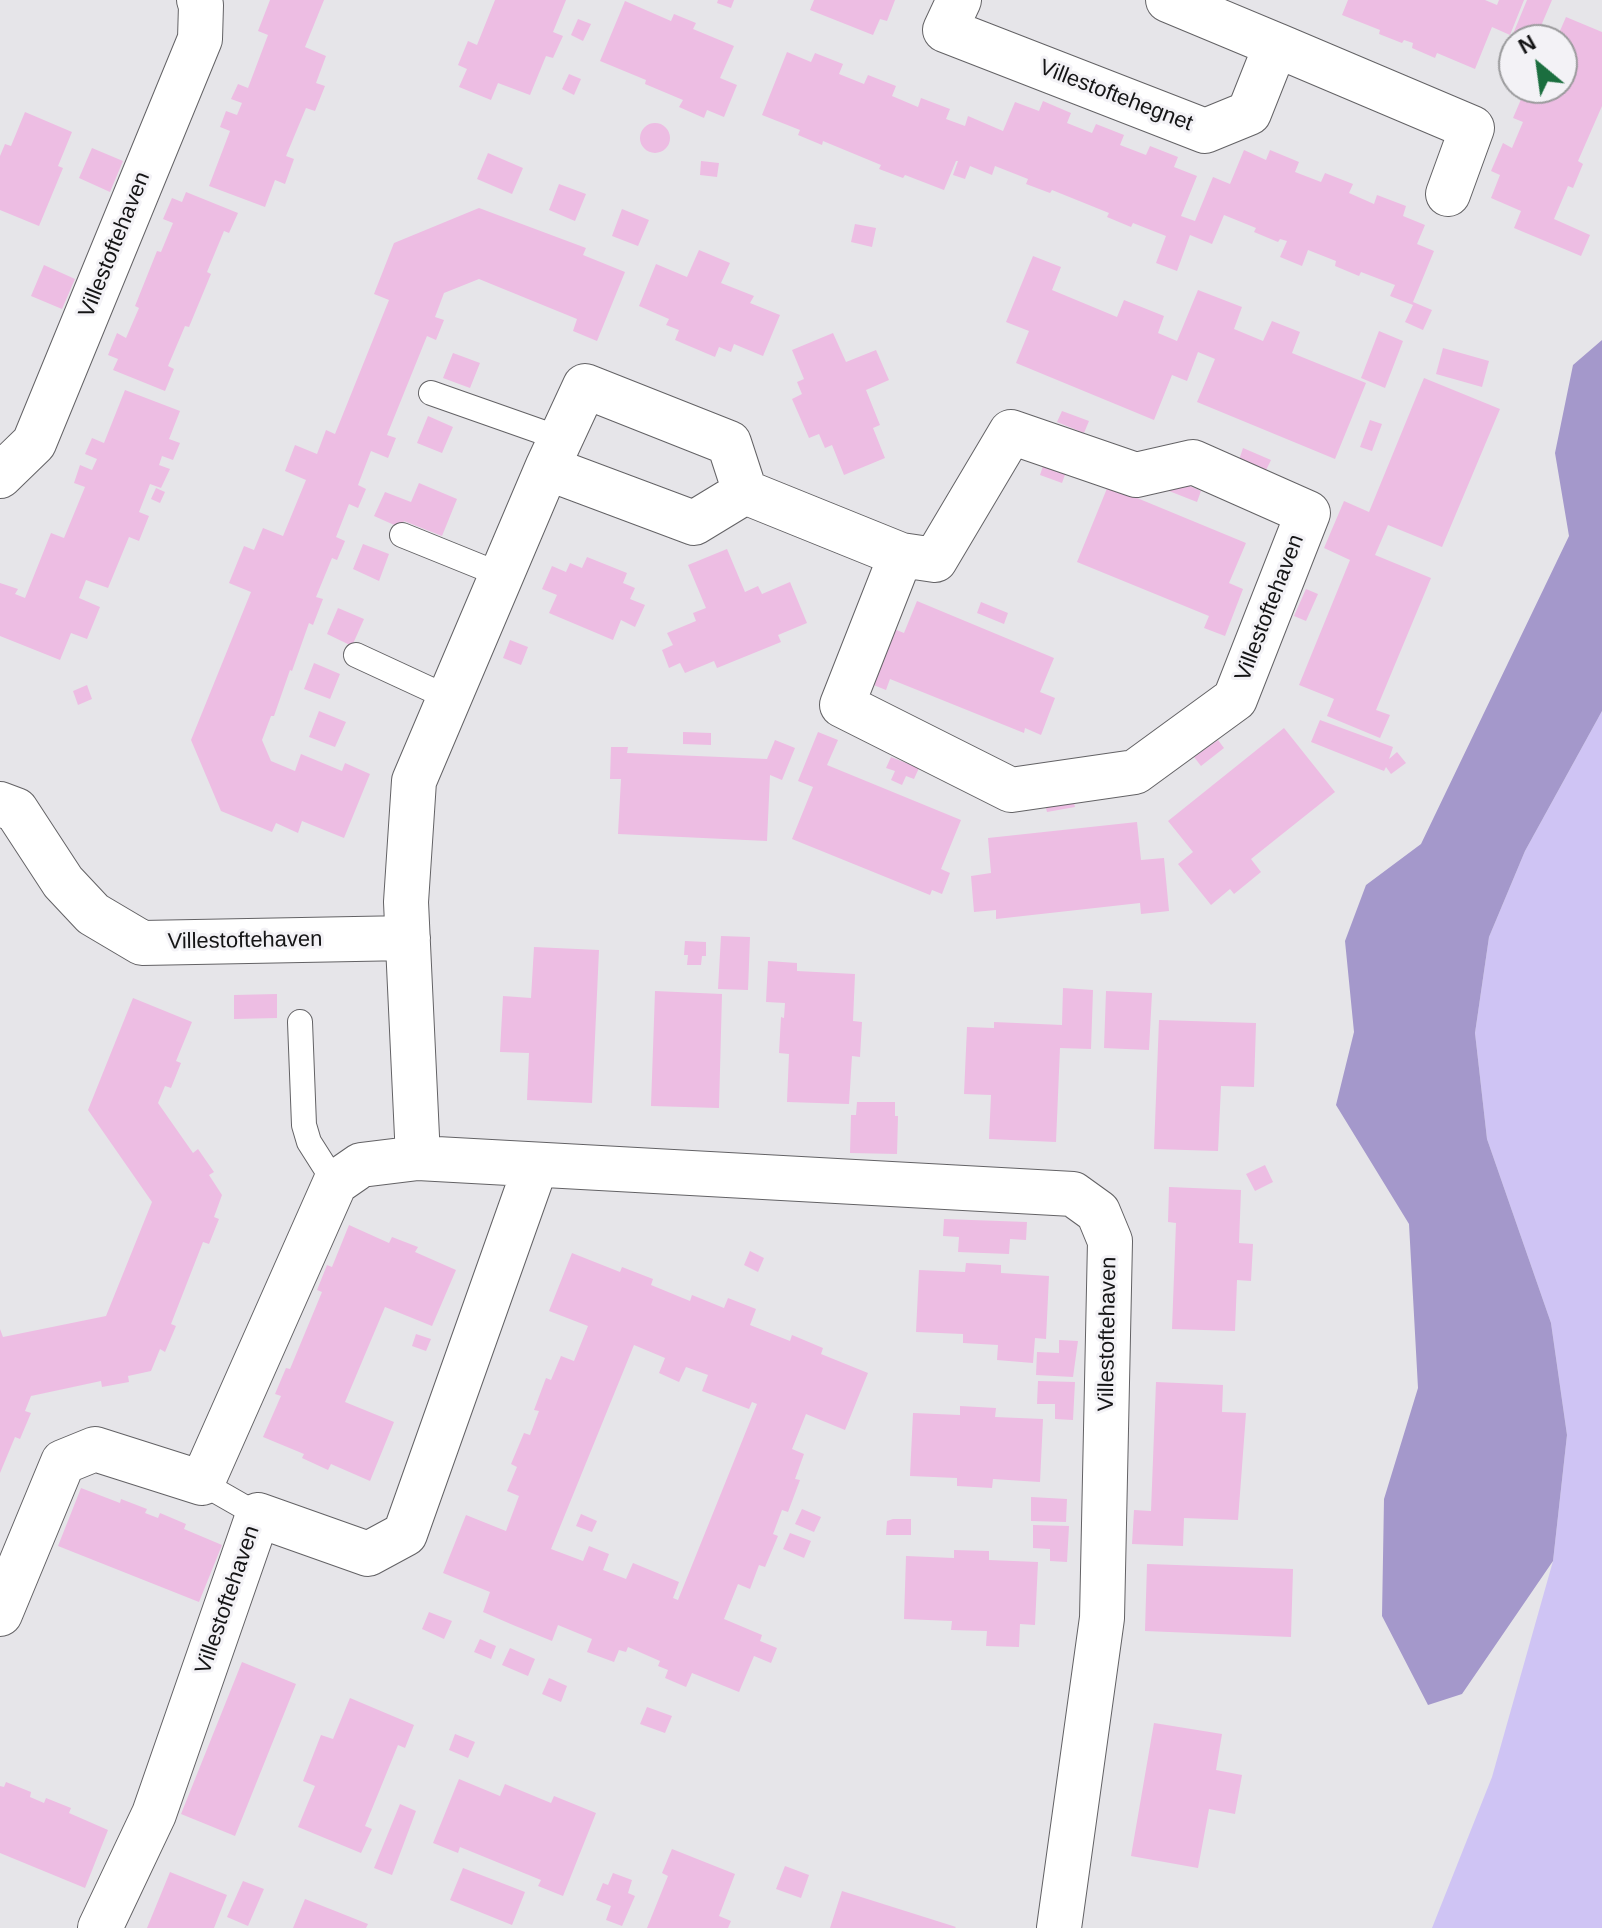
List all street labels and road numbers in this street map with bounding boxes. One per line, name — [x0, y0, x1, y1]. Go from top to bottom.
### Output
street label: Villestoftehegnet — [1036, 55, 1196, 137]
street label: Villestoftehaven — [74, 168, 156, 322]
street label: Villestoftehaven — [1230, 531, 1310, 685]
street label: Villestoftehaven — [167, 926, 323, 956]
street label: Villestoftehaven — [1093, 1256, 1123, 1412]
street label: Villestoftehaven — [190, 1522, 266, 1678]

